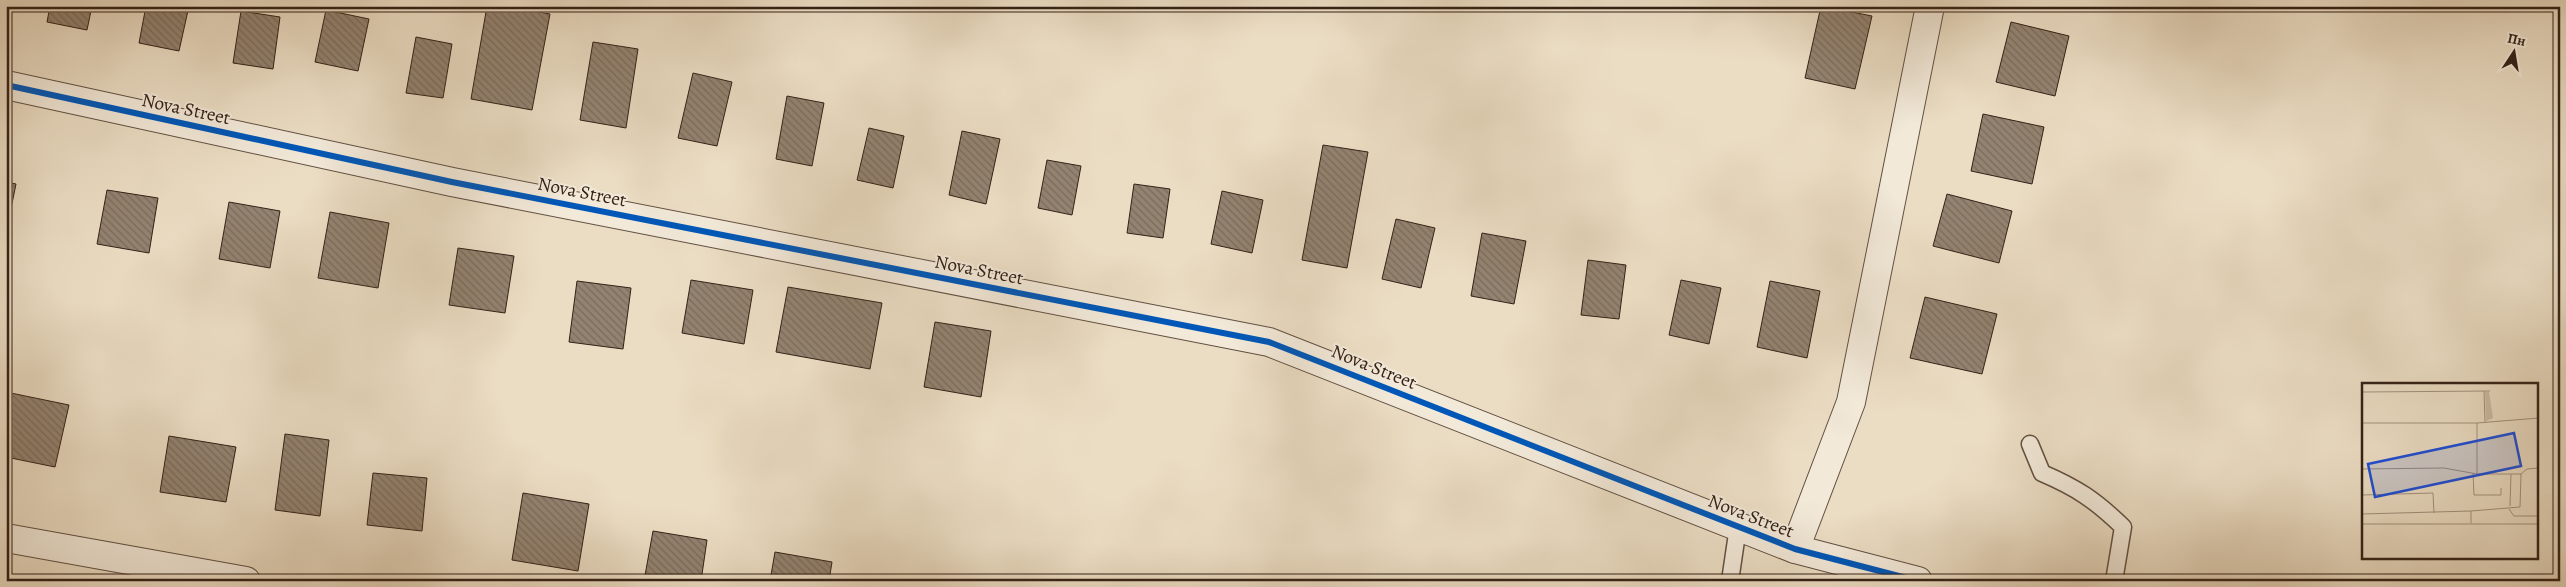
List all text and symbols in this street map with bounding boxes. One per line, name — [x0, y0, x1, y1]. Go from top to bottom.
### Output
north arrow — [2488, 28, 2538, 78]
text: Пн — [2506, 29, 2528, 51]
street label: Nova Street — [139, 87, 233, 131]
street label: Nova Street — [535, 171, 629, 213]
street label: Nova Street — [932, 249, 1026, 291]
street label: Nova Street — [1327, 338, 1421, 396]
inset map — [2362, 383, 2538, 560]
street label: Nova Street — [1704, 488, 1798, 544]

